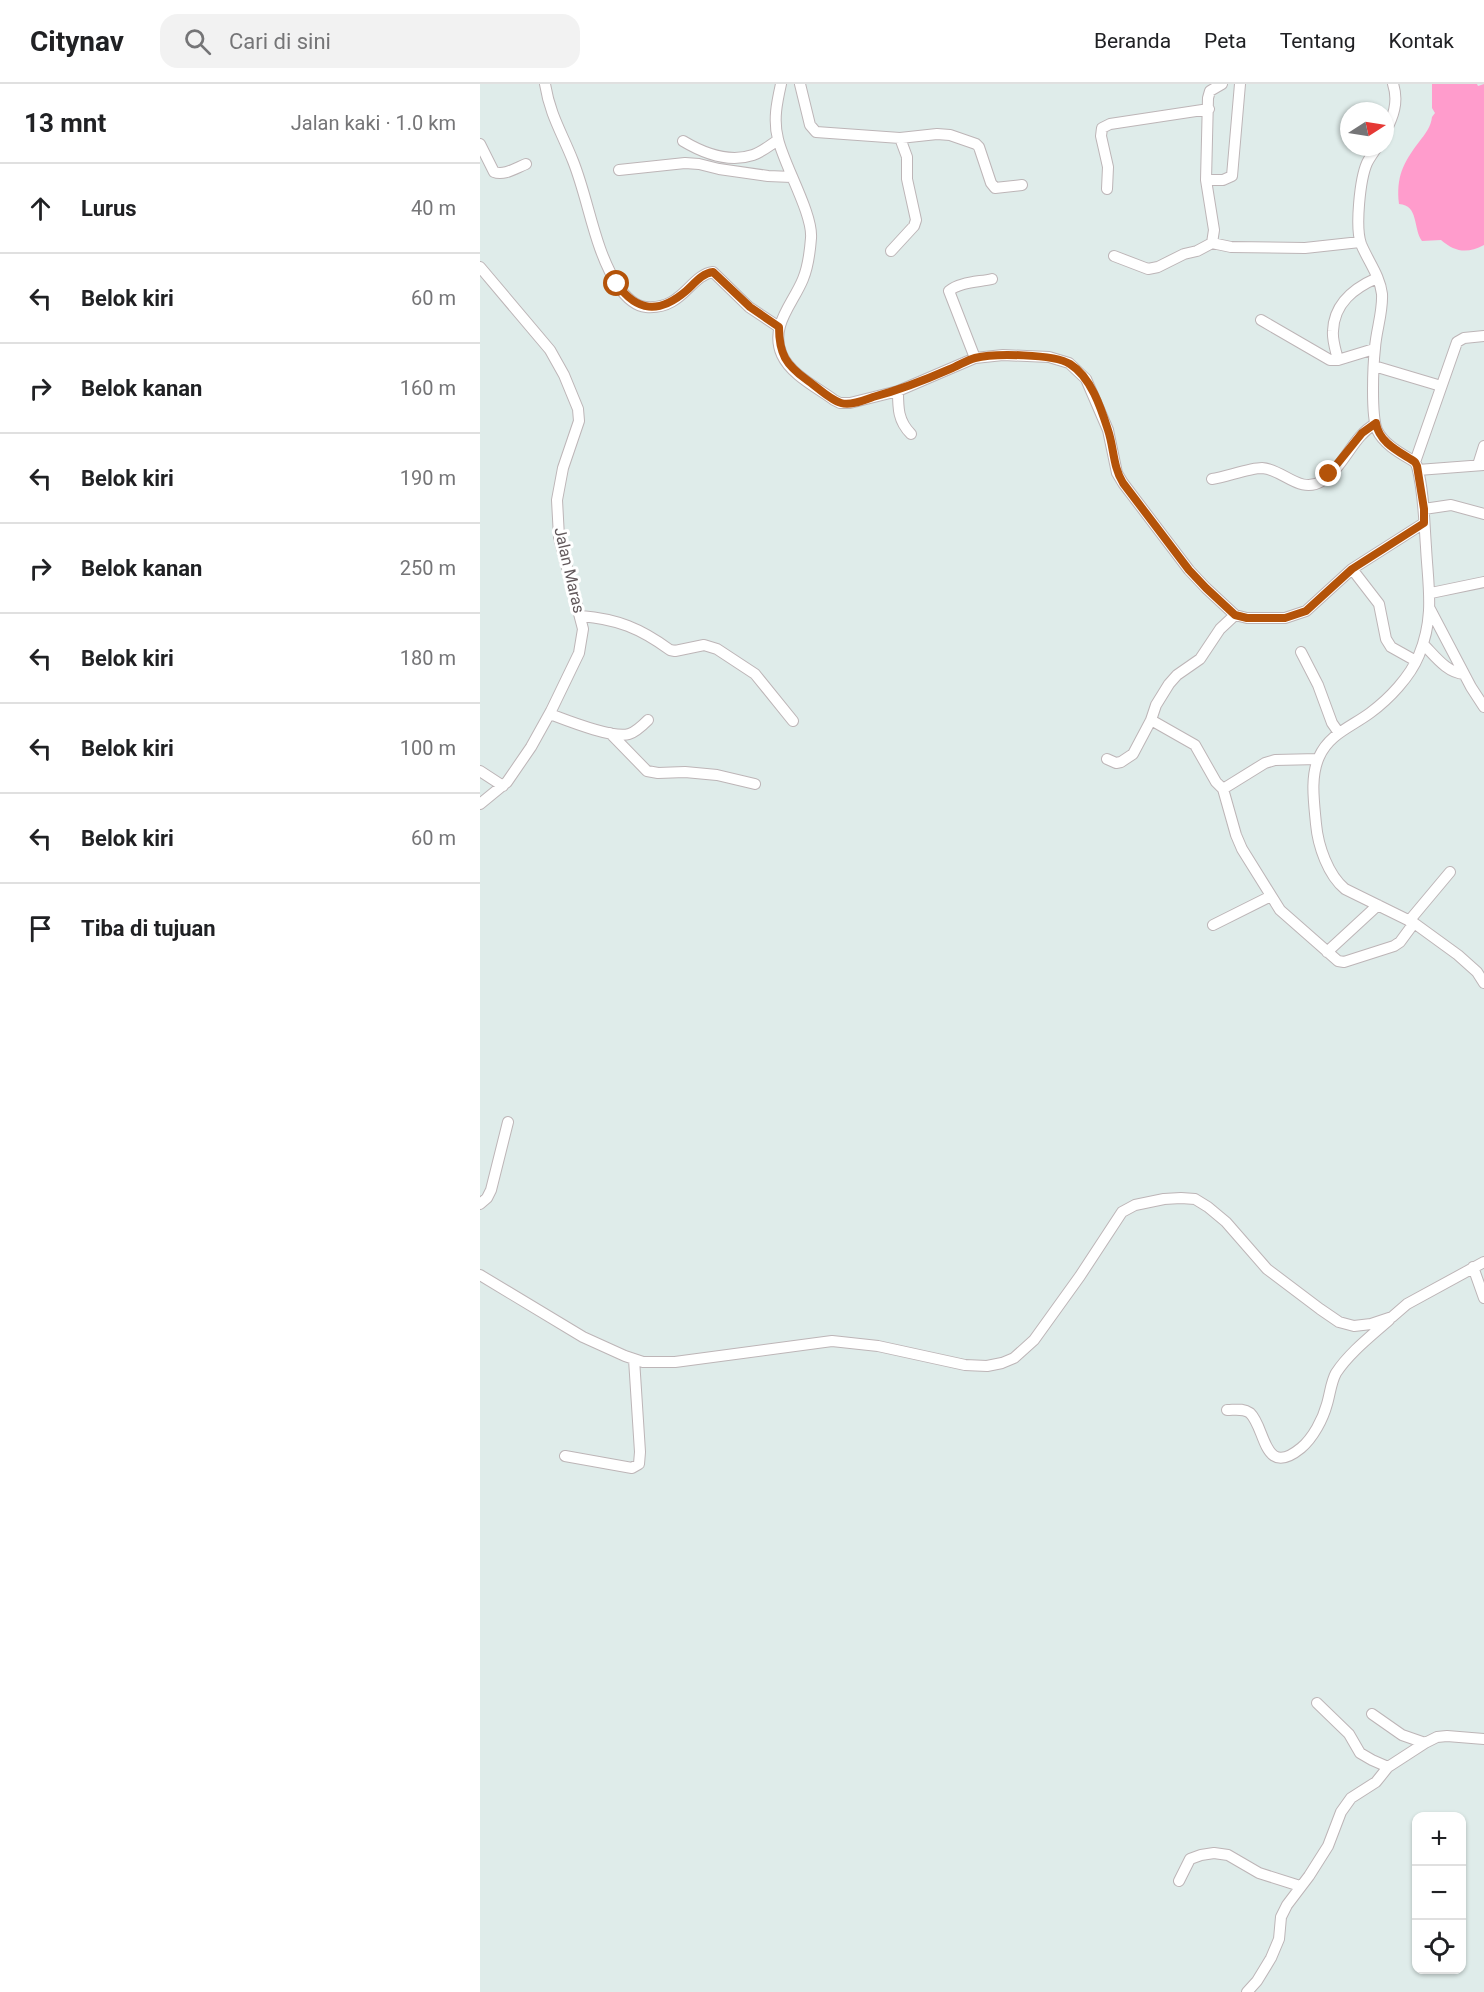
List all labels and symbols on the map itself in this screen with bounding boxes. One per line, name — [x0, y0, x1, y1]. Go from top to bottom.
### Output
north arrow — [1340, 102, 1394, 156]
route start — [603, 270, 629, 296]
route end — [1315, 460, 1341, 486]
street label: Jalan Maras — [550, 525, 589, 615]

